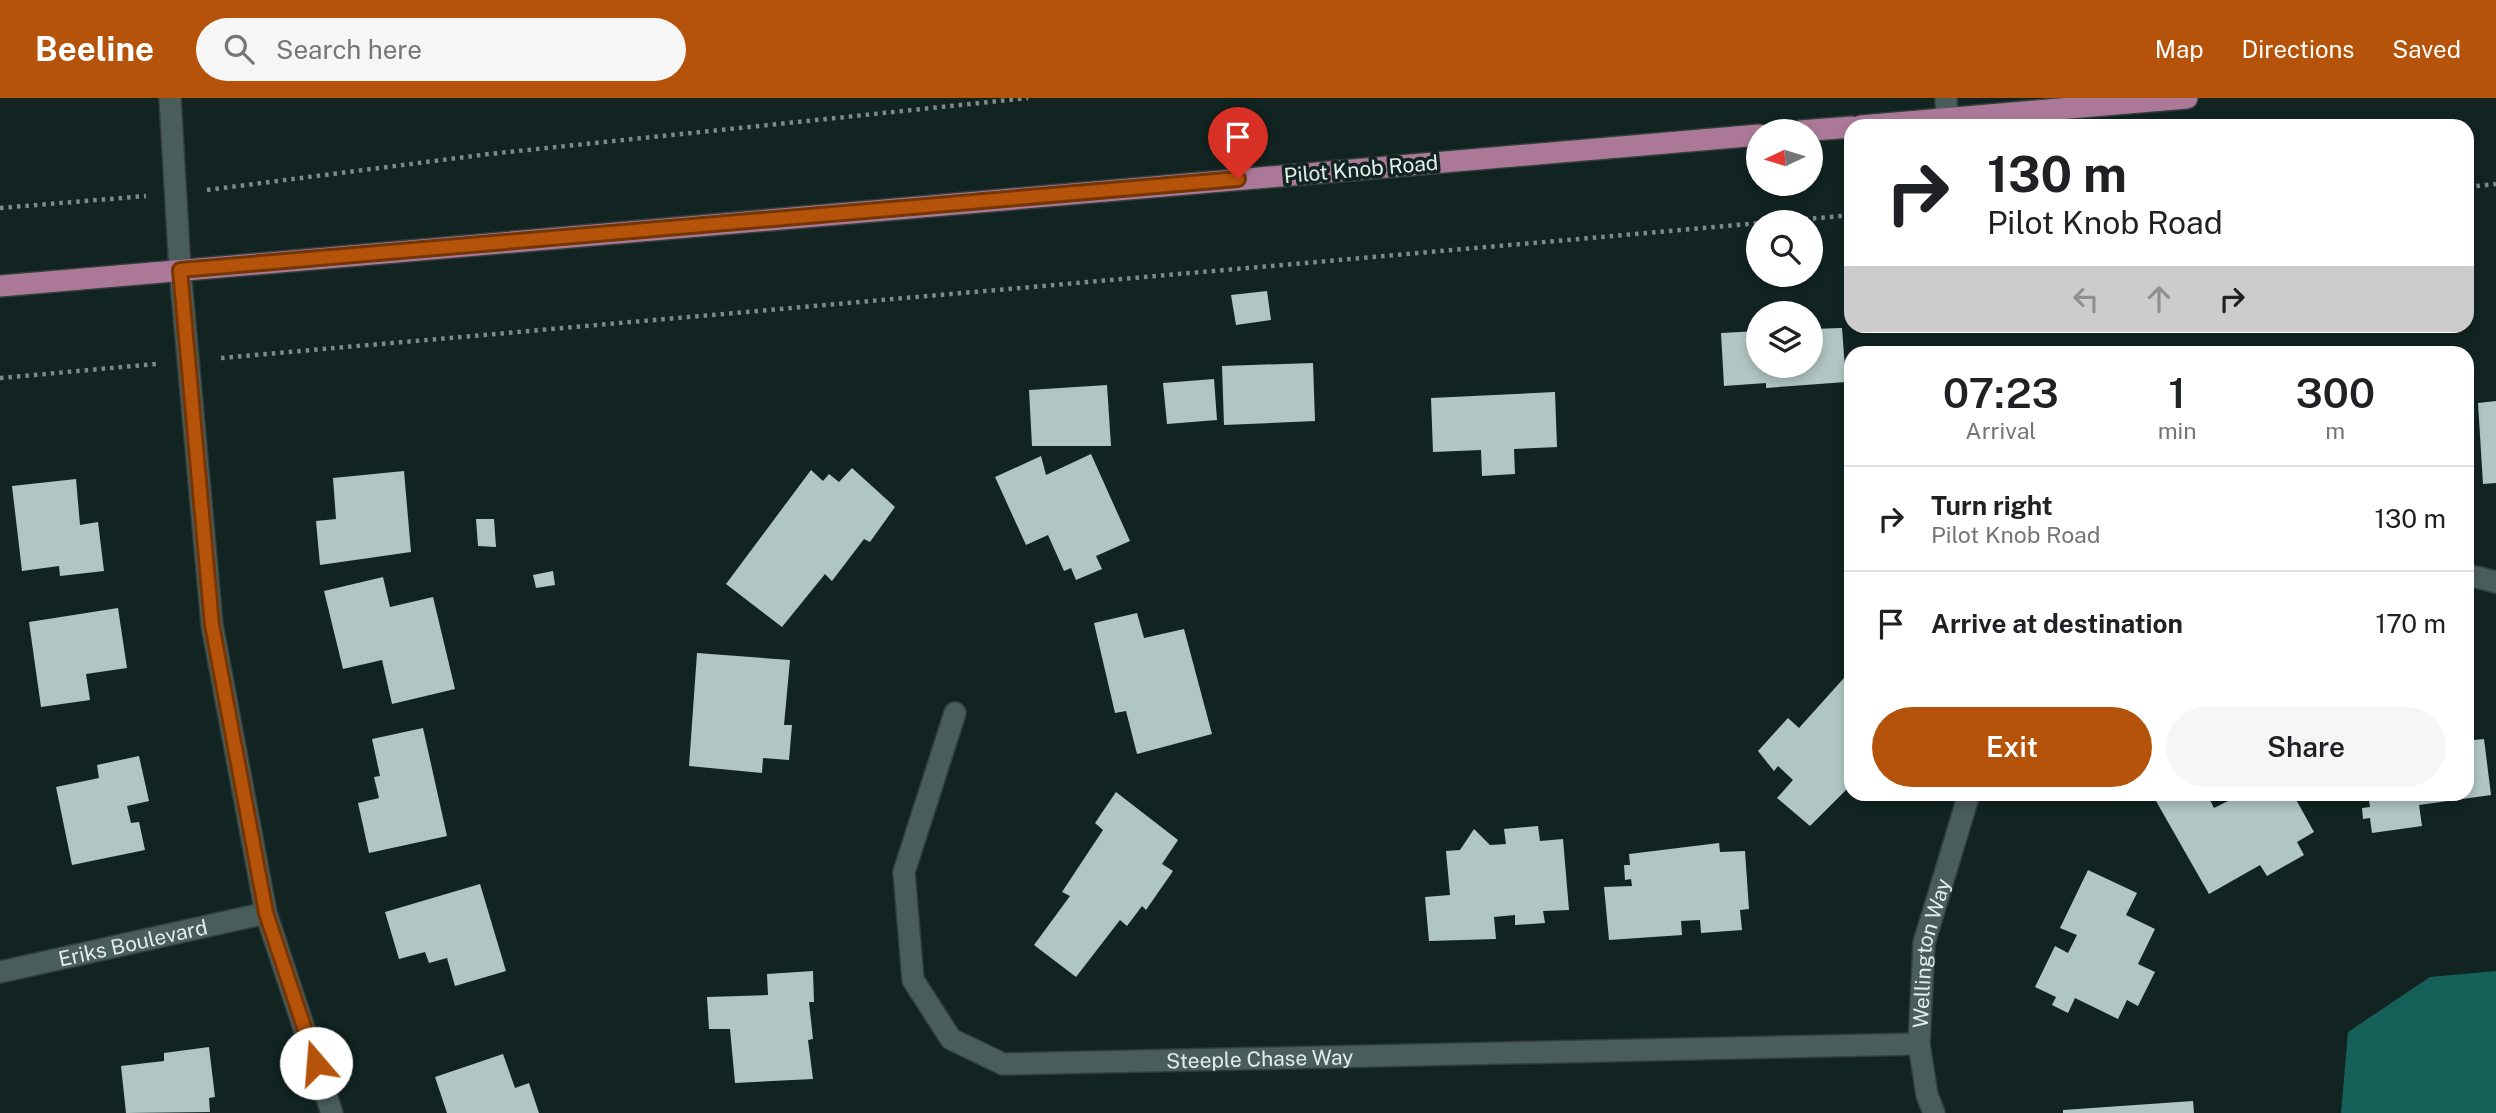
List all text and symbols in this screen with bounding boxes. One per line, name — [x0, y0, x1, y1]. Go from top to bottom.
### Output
search box — [196, 18, 686, 81]
text: Beeline — [35, 30, 154, 68]
icon: search — [220, 30, 258, 68]
text: Search here — [276, 34, 422, 65]
text: Map — [2155, 35, 2204, 63]
text: Directions — [2242, 35, 2354, 63]
text: Saved — [2392, 35, 2461, 63]
pin — [1208, 107, 1268, 179]
icon: arrive — [1219, 118, 1257, 156]
north arrow — [1746, 119, 1824, 196]
map controls — [1746, 119, 1823, 378]
text: 130 m — [1987, 145, 2127, 203]
icon: right — [1872, 147, 1963, 238]
street label: Pilot Knob Road — [1283, 150, 1439, 188]
text: Pilot Knob Road — [1987, 204, 2223, 241]
button: search — [1746, 210, 1823, 287]
icon: left — [2067, 280, 2105, 318]
icon: ahead — [2140, 280, 2178, 318]
icon: right — [2213, 280, 2251, 318]
button: layers — [1746, 301, 1823, 378]
text: 07:23 — [1943, 368, 2059, 417]
text: 1 — [2168, 368, 2186, 417]
text: 300 — [2295, 368, 2375, 417]
text: Arrival — [1965, 417, 2036, 444]
text: min — [2158, 417, 2197, 444]
text: m — [2325, 417, 2345, 444]
text: Turn right — [1931, 490, 2053, 521]
icon: right — [1872, 500, 1910, 538]
text: 130 m — [2374, 503, 2446, 534]
text: Pilot Knob Road — [1931, 521, 2100, 548]
icon: arrive — [1872, 605, 1910, 643]
text: Arrive at destination — [1931, 608, 2183, 639]
text: 170 m — [2376, 608, 2446, 639]
button: Exit — [1872, 707, 2152, 787]
button: Share — [2166, 707, 2446, 787]
street label: Wellington Way — [1907, 875, 1955, 1029]
street label: Eriks Boulevard — [56, 914, 210, 971]
position arrow — [279, 1026, 353, 1100]
street label: Steeple Chase Way — [1166, 1044, 1354, 1073]

